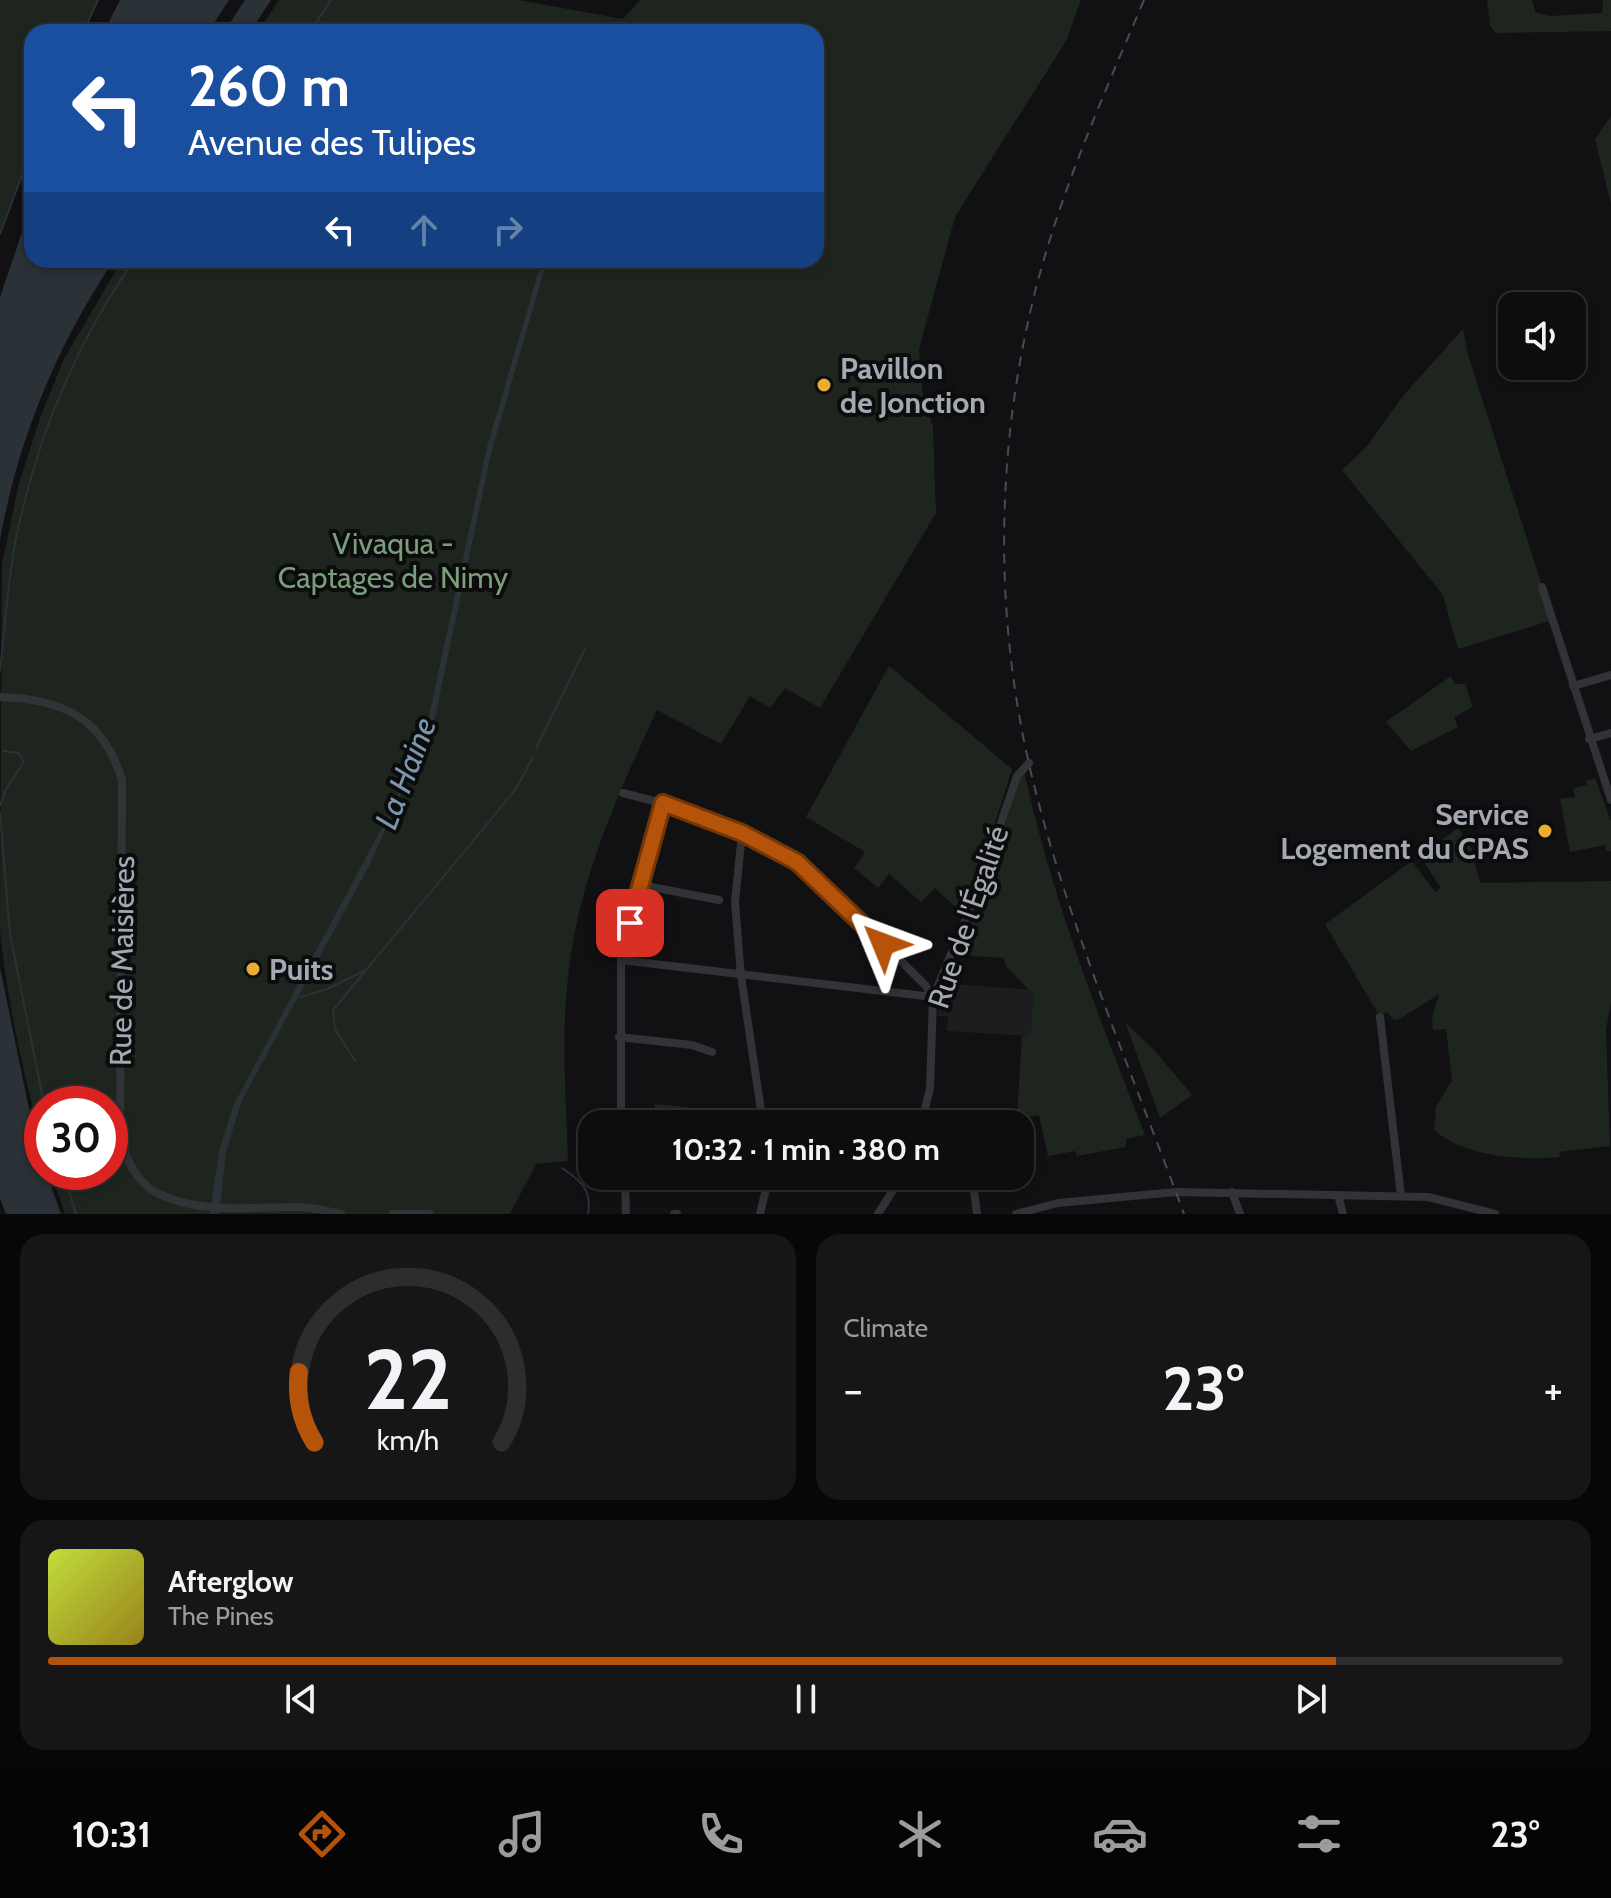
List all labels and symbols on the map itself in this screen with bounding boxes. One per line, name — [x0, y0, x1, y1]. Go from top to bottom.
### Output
place label: Pavillon de Jonction — [840, 350, 986, 421]
marker: Pavillon de Jonction — [815, 376, 833, 394]
park label: Vivaqua - Captages de Nimy — [278, 525, 508, 596]
water label: La Haine — [366, 712, 444, 834]
place label: Service Logement du CPAS — [1280, 796, 1529, 867]
street label: Rue de l'Égalité — [919, 821, 1017, 1013]
marker: Service Logement du CPAS — [1536, 822, 1554, 840]
street label: Rue de Maisières — [102, 856, 142, 1066]
pin — [596, 889, 664, 957]
position arrow — [841, 902, 925, 986]
place label: Puits — [269, 951, 334, 988]
marker: Puits — [244, 960, 262, 978]
speed limit sign: 30 — [24, 1086, 128, 1190]

